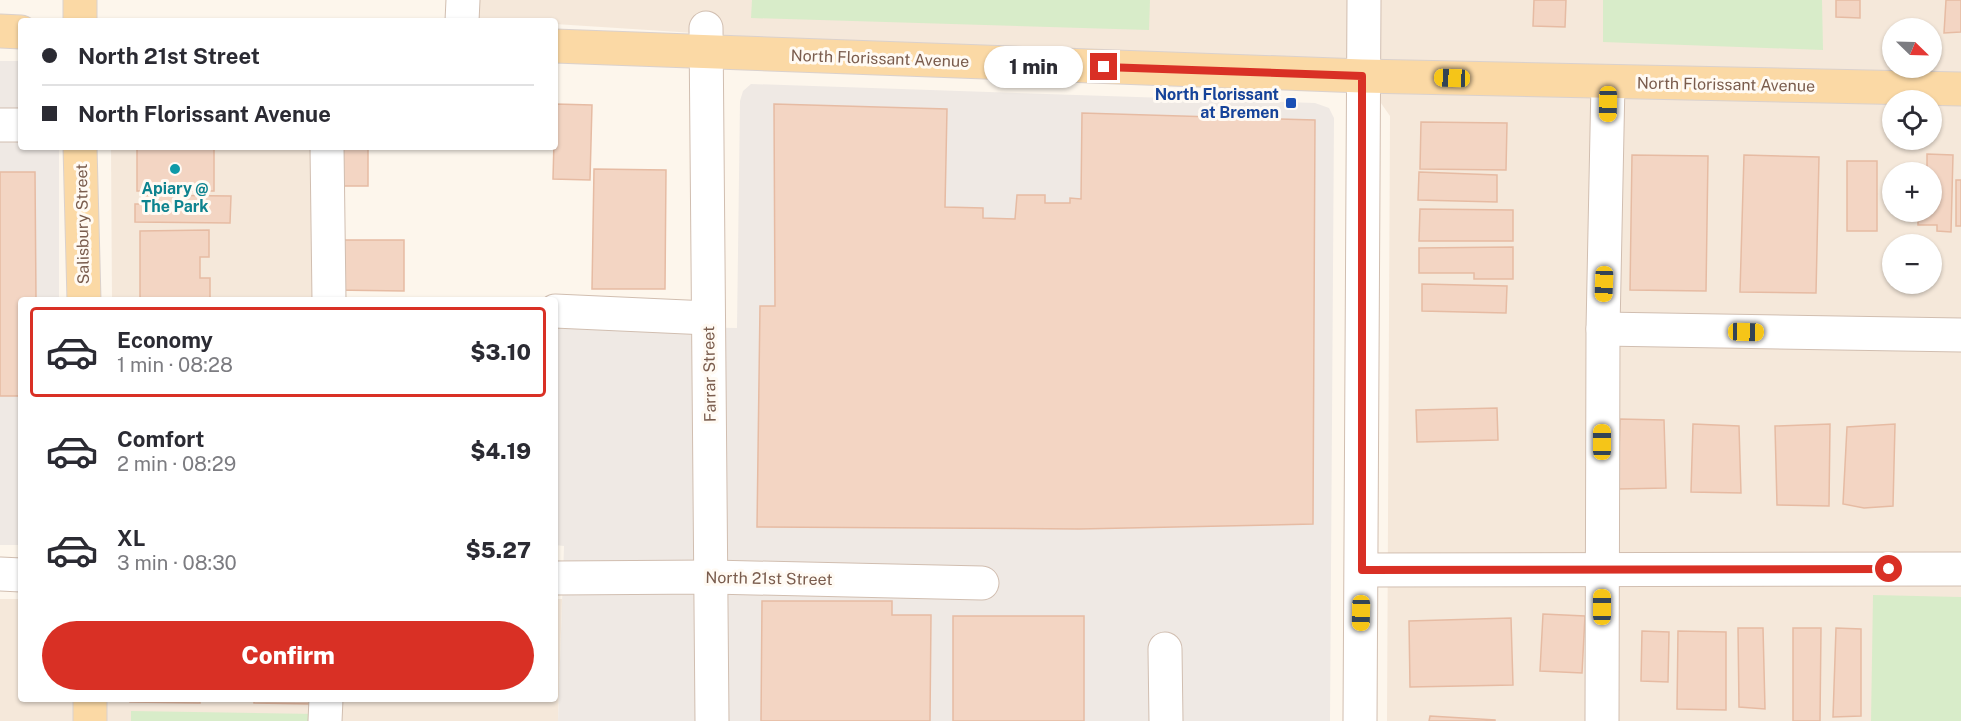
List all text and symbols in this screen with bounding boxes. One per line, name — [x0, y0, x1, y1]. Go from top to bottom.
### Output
north arrow — [1882, 18, 1942, 78]
map controls — [1882, 18, 1942, 294]
text: North 21st Street — [78, 43, 260, 69]
street label: North Florissant Avenue — [790, 46, 970, 71]
callout: 1 min — [984, 46, 1083, 88]
route end — [1090, 53, 1117, 80]
text: 1 min — [1009, 55, 1058, 79]
car — [1434, 68, 1470, 88]
street label: North Florissant Avenue — [1637, 73, 1815, 96]
place label: North Florissant at Bremen — [1155, 85, 1279, 122]
car — [1599, 86, 1617, 122]
button: locate — [1882, 90, 1942, 150]
marker: North Florissant at Bremen — [1284, 96, 1298, 110]
text: North Florissant Avenue — [78, 101, 331, 127]
marker: Apiary @ The Park — [168, 162, 182, 176]
button: + — [1882, 162, 1942, 222]
street label: Salisbury Street — [72, 163, 93, 285]
place label: Apiary @ The Park — [141, 179, 209, 216]
button: − — [1882, 234, 1942, 294]
car — [1594, 266, 1614, 302]
car — [1728, 323, 1764, 341]
icon: car — [45, 325, 99, 379]
street label: Farrar Street — [699, 326, 720, 422]
text: Economy — [117, 327, 213, 353]
text: $3.10 — [470, 339, 531, 365]
text: 1 min · 08:28 — [117, 353, 233, 377]
icon: car — [45, 424, 99, 478]
car — [1593, 424, 1611, 460]
text: Comfort — [117, 426, 204, 452]
text: $4.19 — [470, 438, 531, 464]
text: 2 min · 08:29 — [117, 452, 236, 476]
icon: car — [45, 523, 99, 577]
text: XL — [117, 525, 145, 551]
text: $5.27 — [465, 537, 531, 563]
text: 3 min · 08:30 — [117, 551, 237, 575]
route start — [1875, 555, 1902, 582]
street label: North 21st Street — [705, 568, 833, 589]
car — [1593, 589, 1611, 625]
car — [1352, 595, 1370, 631]
button: Confirm — [42, 621, 534, 690]

